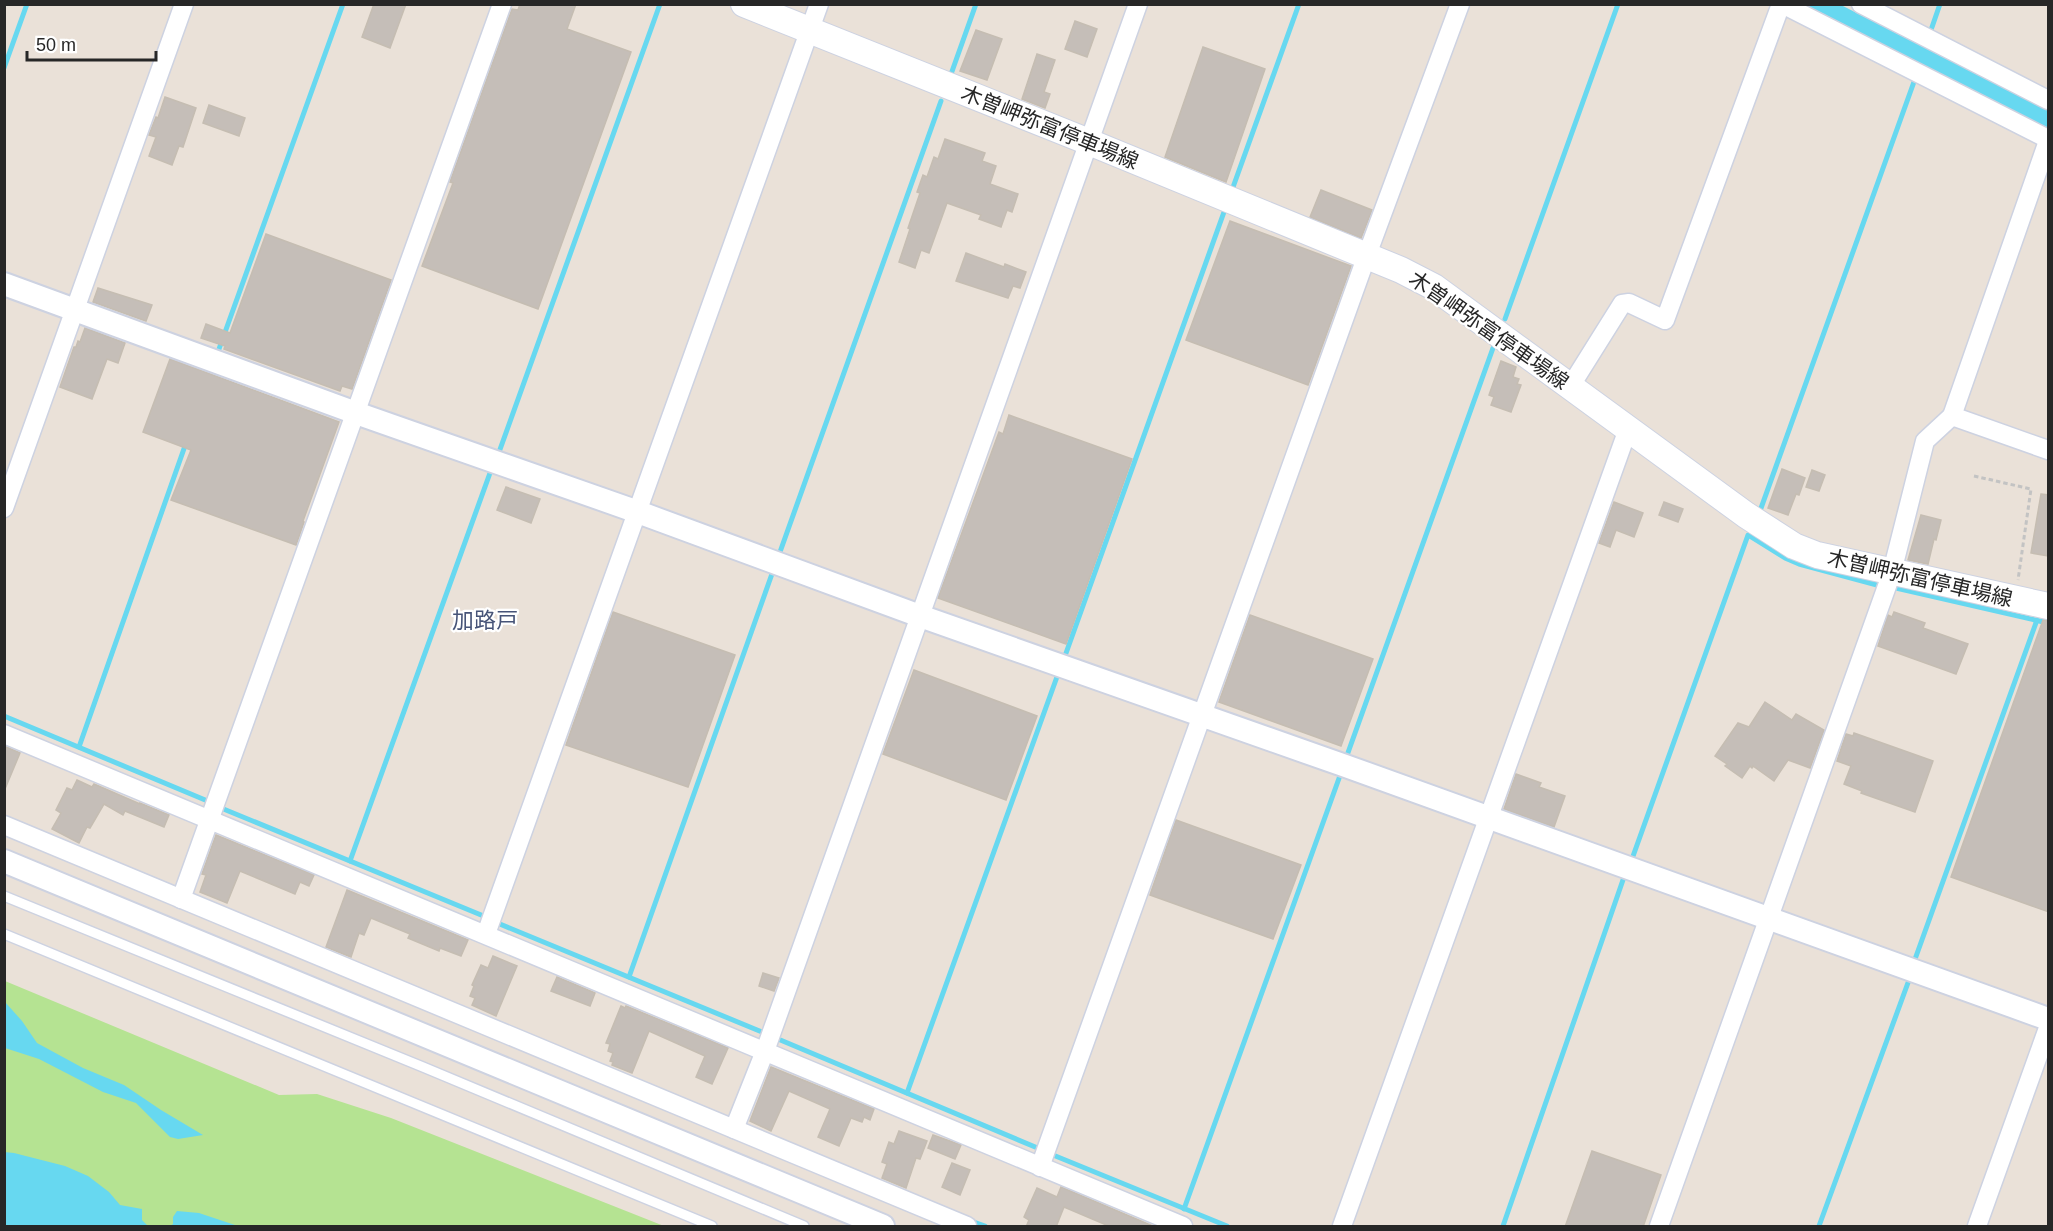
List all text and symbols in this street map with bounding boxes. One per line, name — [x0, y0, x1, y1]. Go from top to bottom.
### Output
scale bar — [27, 24, 156, 62]
text: 50 m — [36, 35, 76, 55]
street label: 木曽岬弥富停車場線 — [958, 81, 1142, 173]
street label: 木曽岬弥富停車場線 — [1405, 266, 1573, 394]
street label: 木曽岬弥富停車場線 — [1825, 546, 2015, 610]
district label: 加路戸 — [452, 608, 518, 633]

